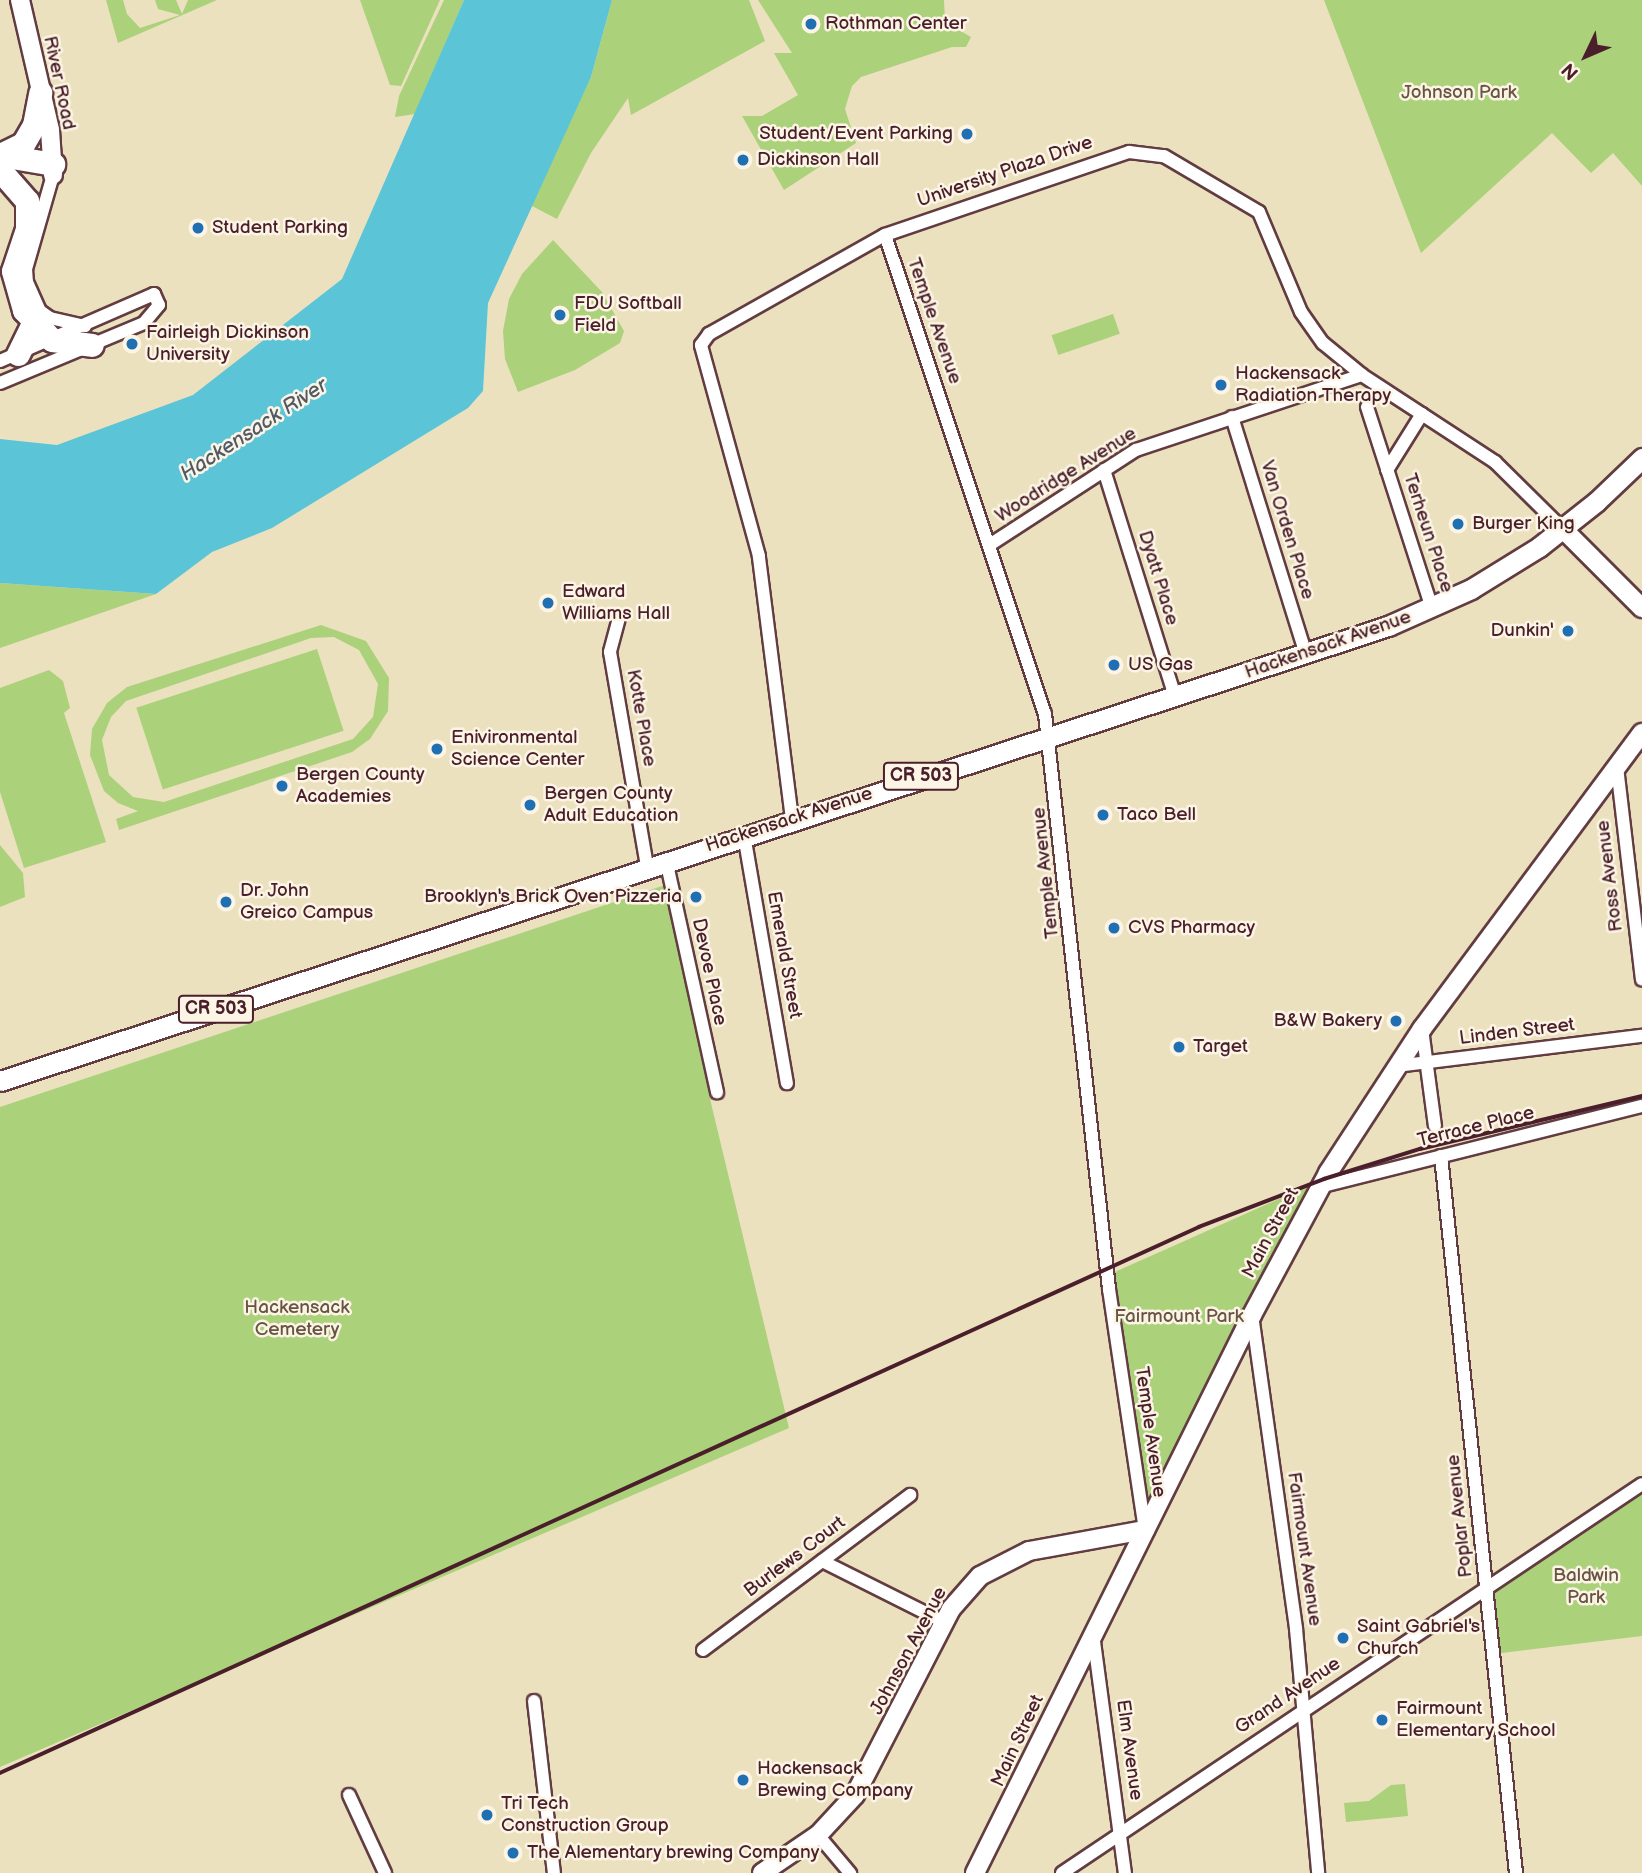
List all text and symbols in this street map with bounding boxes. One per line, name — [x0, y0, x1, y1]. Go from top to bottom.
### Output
place label: Rothman Center — [825, 13, 967, 35]
marker: Rothman Center — [803, 16, 819, 32]
north arrow — [1551, 21, 1621, 91]
street label: River Road — [38, 34, 80, 132]
text: N — [1557, 58, 1584, 84]
park label: Johnson Park — [1401, 82, 1517, 104]
place label: Student/Event Parking — [759, 123, 953, 145]
marker: Student/Event Parking — [959, 126, 975, 142]
street label: University Plaza Drive — [914, 131, 1096, 213]
place label: Dickinson Hall — [757, 149, 879, 171]
marker: Dickinson Hall — [735, 152, 751, 168]
place label: Student Parking — [212, 217, 348, 239]
marker: Student Parking — [190, 220, 206, 236]
street label: Temple Avenue — [902, 255, 966, 387]
place label: FDU Softball Field — [574, 293, 682, 337]
marker: FDU Softball Field — [552, 307, 568, 323]
place label: Fairleigh Dickinson University — [146, 322, 309, 366]
marker: Fairleigh Dickinson University — [124, 336, 140, 352]
place label: Hackensack Radiation Therapy — [1235, 363, 1392, 407]
water label: Hackensack River — [176, 373, 332, 487]
marker: Hackensack Radiation Therapy — [1213, 377, 1229, 393]
street label: Woodridge Avenue — [991, 422, 1141, 528]
street label: Van Orden Place — [1255, 458, 1319, 602]
street label: Terheun Place — [1398, 471, 1458, 595]
place label: Burger King — [1472, 513, 1575, 535]
marker: Burger King — [1450, 516, 1466, 532]
street label: Dyatt Place — [1133, 528, 1183, 628]
place label: Edward Williams Hall — [562, 581, 670, 625]
marker: Edward Williams Hall — [540, 595, 556, 611]
street label: Hackensack Avenue — [1242, 606, 1414, 684]
place label: Dunkin' — [1491, 620, 1554, 642]
marker: Dunkin' — [1560, 623, 1576, 639]
place label: US Gas — [1128, 654, 1193, 676]
marker: US Gas — [1106, 657, 1122, 673]
street label: Kotte Place — [621, 668, 661, 768]
place label: Enivironmental Science Center — [451, 727, 584, 771]
marker: Enivironmental Science Center — [429, 741, 445, 757]
road number: CR 503 — [883, 762, 960, 790]
place label: Bergen County Academies — [296, 764, 425, 808]
marker: Bergen County Academies — [274, 778, 290, 794]
street label: Hackensack Avenue — [703, 782, 875, 858]
place label: Bergen County Adult Education — [544, 783, 679, 827]
marker: Bergen County Adult Education — [522, 797, 538, 813]
place label: Taco Bell — [1117, 804, 1196, 826]
street label: Temple Avenue — [1028, 806, 1064, 940]
marker: Taco Bell — [1095, 807, 1111, 823]
street label: Ross Avenue — [1592, 819, 1628, 933]
place label: Dr. John Greico Campus — [240, 880, 373, 924]
place label: Brooklyn's Brick Oven Pizzeria — [424, 886, 682, 908]
marker: Brooklyn's Brick Oven Pizzeria — [688, 889, 704, 905]
street label: Emerald Street — [762, 889, 806, 1021]
marker: Dr. John Greico Campus — [218, 894, 234, 910]
street label: Devoe Place — [687, 916, 731, 1028]
place label: CVS Pharmacy — [1128, 917, 1255, 939]
marker: CVS Pharmacy — [1106, 920, 1122, 936]
road number: CR 503 — [178, 994, 255, 1024]
place label: B&W Bakery — [1274, 1010, 1382, 1032]
marker: B&W Bakery — [1388, 1013, 1404, 1029]
street label: Linden Street — [1458, 1014, 1576, 1050]
place label: Target — [1193, 1036, 1248, 1058]
marker: Target — [1171, 1039, 1187, 1055]
street label: Terrace Place — [1415, 1101, 1537, 1153]
street label: Main Street — [1238, 1184, 1304, 1282]
park label: Hackensack Cemetery — [244, 1297, 350, 1341]
park label: Fairmount Park — [1114, 1306, 1244, 1328]
street label: Temple Avenue — [1130, 1365, 1170, 1499]
street label: Poplar Avenue — [1442, 1453, 1478, 1579]
street label: Fairmount Avenue — [1282, 1471, 1326, 1627]
street label: Burlews Court — [740, 1512, 850, 1602]
park label: Baldwin Park — [1553, 1565, 1619, 1609]
street label: Johnson Avenue — [866, 1583, 952, 1719]
place label: Saint Gabriel's Church — [1357, 1616, 1480, 1660]
marker: Saint Gabriel's Church — [1335, 1630, 1351, 1646]
street label: Grand Avenue — [1231, 1652, 1345, 1740]
street label: Main Street — [987, 1691, 1049, 1791]
street label: Elm Avenue — [1111, 1698, 1147, 1802]
place label: Fairmount Elementary School — [1396, 1698, 1557, 1742]
marker: Fairmount Elementary School — [1374, 1712, 1390, 1728]
place label: Hackensack Brewing Company — [757, 1758, 913, 1802]
marker: Hackensack Brewing Company — [735, 1772, 751, 1788]
place label: Tri Tech Construction Group — [501, 1793, 669, 1837]
marker: Tri Tech Construction Group — [479, 1807, 495, 1823]
place label: The Alementary brewing Company — [527, 1842, 821, 1864]
marker: The Alementary brewing Company — [505, 1845, 521, 1861]

